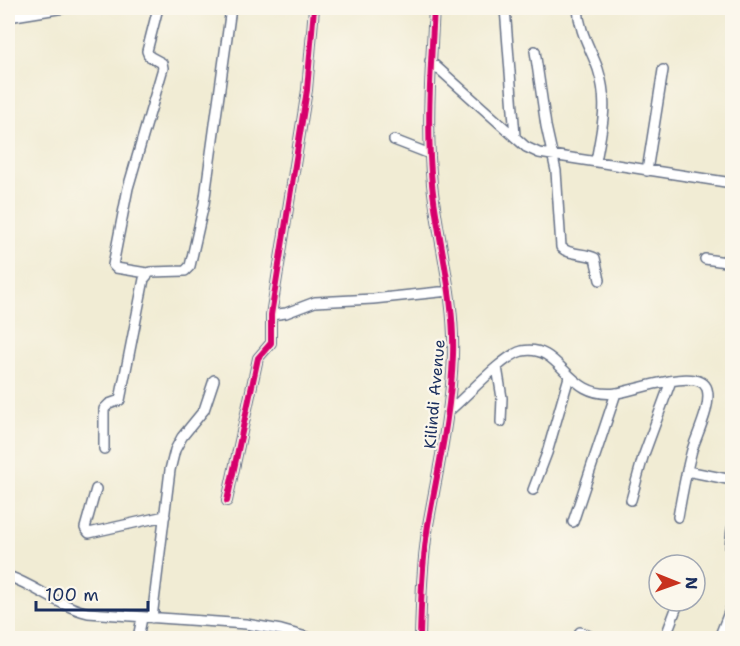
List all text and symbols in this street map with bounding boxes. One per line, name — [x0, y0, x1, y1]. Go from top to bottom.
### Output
street label: Kilindi Avenue — [419, 338, 450, 450]
north arrow — [647, 553, 707, 613]
scale bar — [36, 574, 148, 612]
text: N — [681, 577, 702, 590]
text: 100 m — [45, 583, 99, 607]

